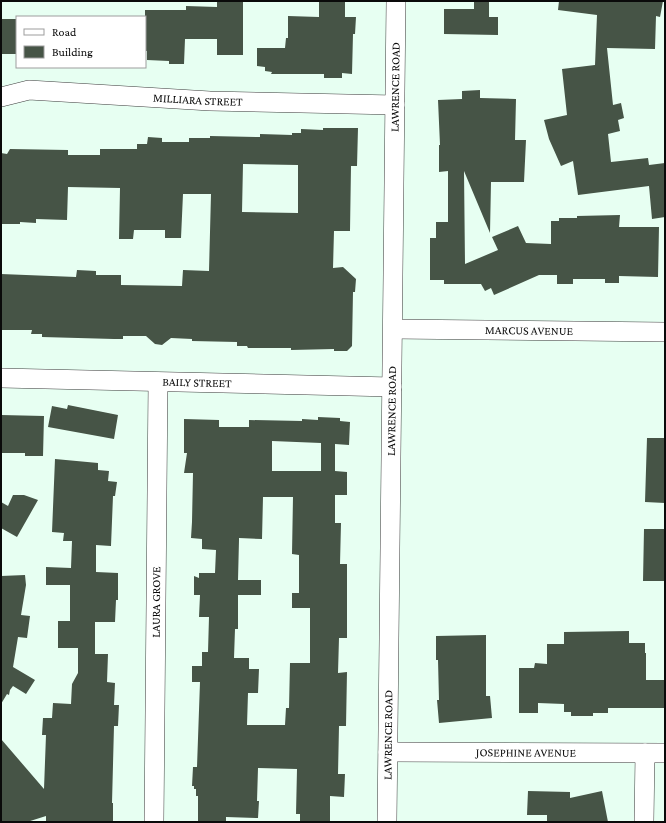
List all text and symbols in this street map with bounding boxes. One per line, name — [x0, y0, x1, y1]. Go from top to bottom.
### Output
legend — [16, 16, 146, 68]
text: Road — [52, 25, 77, 39]
street label: LAWRENCE ROAD — [388, 42, 403, 132]
text: Building — [52, 45, 93, 59]
street label: MILLIARA STREET — [153, 91, 243, 109]
street label: MARCUS AVENUE — [485, 323, 574, 338]
street label: LAWRENCE ROAD — [384, 366, 399, 456]
street label: BAILY STREET — [162, 375, 232, 390]
street label: LAURA GROVE — [149, 566, 163, 638]
street label: LAWRENCE ROAD — [380, 690, 395, 780]
street label: JOSEPHINE AVENUE — [475, 745, 577, 760]

